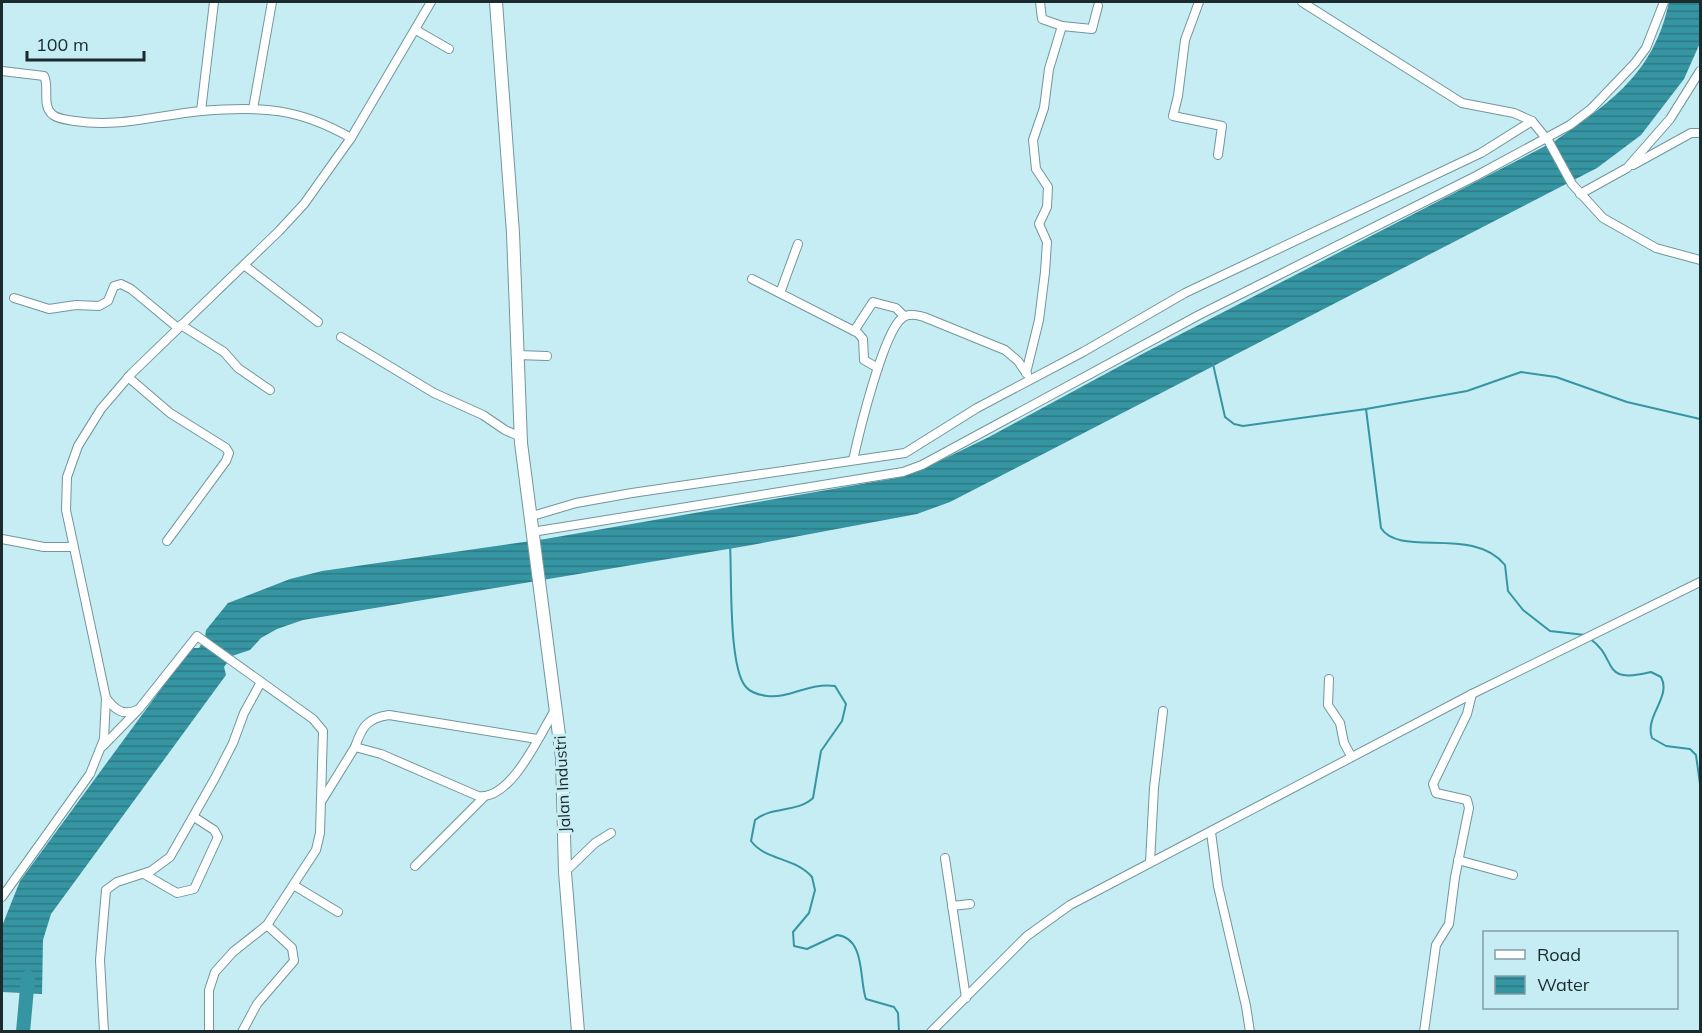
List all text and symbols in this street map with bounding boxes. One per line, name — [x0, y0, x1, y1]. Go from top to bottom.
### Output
scale bar — [27, 24, 144, 62]
text: 100 m — [36, 33, 89, 56]
street label: Jalan Industri — [549, 735, 575, 833]
legend — [1483, 931, 1678, 1009]
text: Road — [1537, 943, 1581, 966]
text: Water — [1537, 973, 1590, 996]

